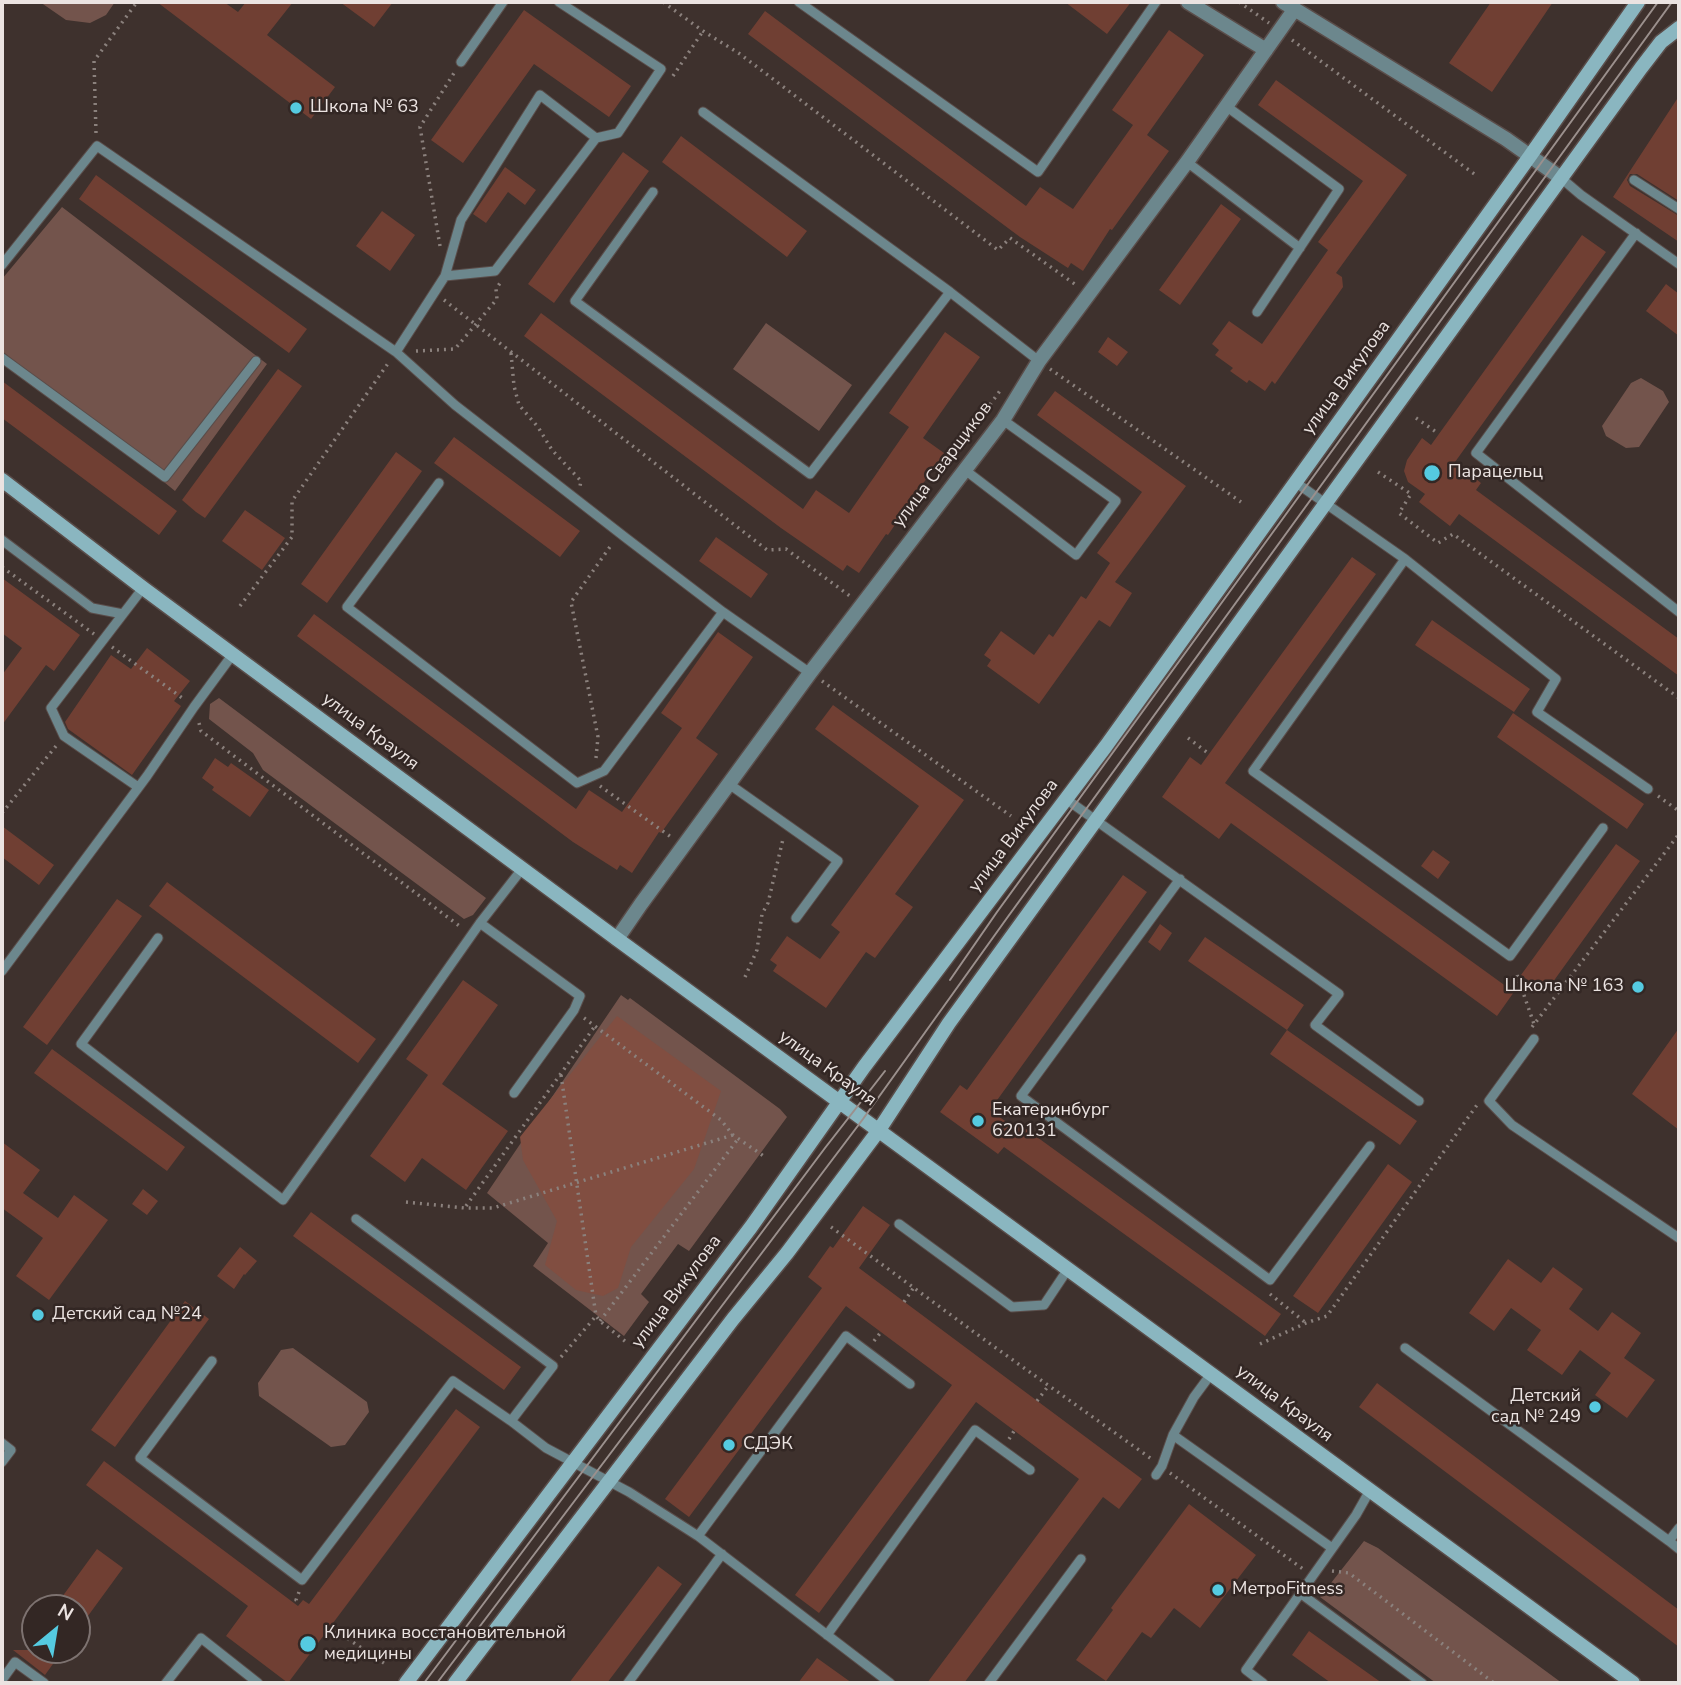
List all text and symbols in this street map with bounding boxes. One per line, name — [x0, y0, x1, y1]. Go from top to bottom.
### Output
place label: Школа № 63 — [310, 97, 419, 119]
marker: Школа № 63 — [288, 100, 304, 116]
street label: улица Викулова — [1298, 317, 1396, 439]
street label: улица Сварщиков — [889, 398, 997, 532]
place label: Парацельц — [1448, 462, 1543, 484]
marker: Парацельц — [1422, 463, 1442, 483]
street label: улица Крауля — [317, 689, 423, 775]
street label: улица Викулова — [964, 775, 1064, 897]
place label: Школа № 163 — [1504, 976, 1624, 998]
marker: Школа № 163 — [1630, 979, 1646, 995]
street label: улица Крауля — [774, 1026, 880, 1112]
place label: Екатеринбург 620131 — [992, 1100, 1109, 1142]
marker: Екатеринбург 620131 — [970, 1113, 986, 1129]
street label: улица Викулова — [627, 1231, 727, 1353]
place label: Детский сад №24 — [52, 1304, 202, 1326]
marker: Детский сад №24 — [30, 1307, 46, 1323]
street label: улица Крауля — [1231, 1361, 1337, 1447]
place label: Детский сад № 249 — [1491, 1386, 1581, 1428]
marker: Детский сад № 249 — [1587, 1399, 1603, 1415]
place label: СДЭК — [743, 1434, 793, 1456]
marker: СДЭК — [721, 1437, 737, 1453]
place label: МетроFitness — [1232, 1579, 1343, 1601]
marker: МетроFitness — [1210, 1582, 1226, 1598]
north arrow — [21, 1594, 91, 1664]
text: N — [53, 1598, 78, 1627]
place label: Клиника восстановительной медицины — [324, 1623, 566, 1666]
marker: Клиника восстановительной медицины — [298, 1634, 318, 1654]

